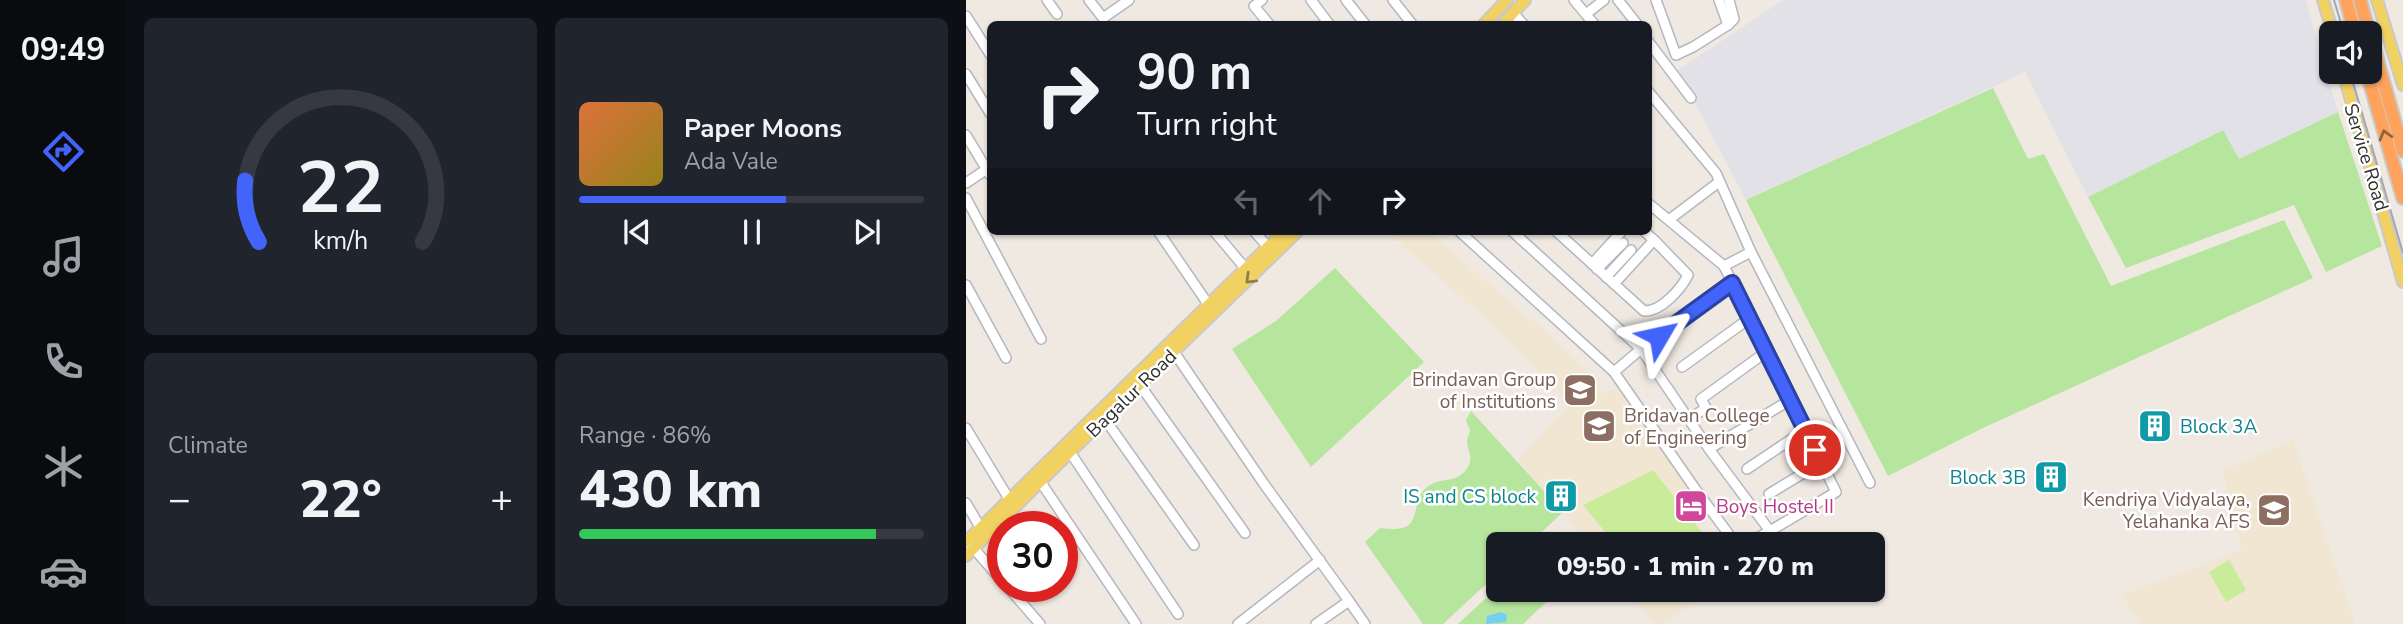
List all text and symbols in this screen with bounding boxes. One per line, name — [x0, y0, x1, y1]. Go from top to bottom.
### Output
map controls — [2319, 21, 2382, 84]
button: sound — [2319, 21, 2382, 84]
text: 09:49 — [21, 28, 105, 71]
text: 90 m — [1137, 39, 1252, 106]
icon: right — [1022, 49, 1113, 140]
street label: Service Road — [2337, 100, 2395, 214]
text: Turn right — [1137, 103, 1277, 146]
text: Paper Moons — [684, 111, 842, 146]
icon: directions — [39, 127, 88, 176]
one-way arrow — [2378, 129, 2393, 141]
text: 22 — [297, 139, 384, 239]
text: Ada Vale — [684, 146, 778, 177]
icon: left — [1228, 182, 1266, 220]
icon: ahead — [1301, 182, 1339, 220]
icon: right — [1374, 182, 1412, 220]
icon: previous — [618, 213, 656, 251]
icon: pause — [733, 213, 771, 251]
icon: next — [848, 213, 886, 251]
text: km/h — [313, 224, 368, 258]
icon: music — [39, 232, 88, 281]
one-way arrow — [1245, 270, 1258, 283]
position arrow — [1622, 299, 1696, 373]
icon: phone — [39, 337, 88, 386]
street label: Bagalur Road — [1081, 344, 1183, 443]
place label: Brindavan Group of Institutions — [1412, 367, 1556, 415]
school or university icon: Brindavan Group of Institutions — [1561, 371, 1599, 409]
place label: Bridavan College of Engineering — [1624, 403, 1770, 451]
school or university icon: Bridavan College of Engineering — [1580, 407, 1618, 445]
building icon: Block 3A — [2136, 407, 2174, 445]
place label: Block 3A — [2180, 414, 2258, 440]
text: Range · 86% — [579, 420, 711, 451]
pin — [1785, 420, 1845, 480]
text: Climate — [168, 430, 248, 461]
icon: arrive — [1796, 431, 1834, 469]
icon: climate — [39, 442, 88, 491]
text: 430 km — [579, 454, 762, 525]
building icon: Block 3B — [2032, 458, 2070, 496]
text: 22° — [299, 464, 382, 535]
place label: Block 3B — [1950, 465, 2026, 491]
text: − — [168, 474, 191, 525]
text: + — [490, 474, 513, 525]
building icon: IS and CS block — [1542, 477, 1580, 515]
place label: IS and CS block — [1403, 484, 1536, 510]
hotel icon: Boys Hostel II — [1672, 487, 1710, 525]
place label: Kendriya Vidyalaya, Yelahanka AFS — [2083, 487, 2250, 535]
school or university icon: Kendriya Vidyalaya, Yelahanka AFS — [2255, 491, 2293, 529]
place label: Boys Hostel II — [1716, 494, 1834, 520]
speed limit sign: 30 — [987, 511, 1078, 602]
icon: car — [39, 547, 88, 596]
text: 09:50 · 1 min · 270 m — [1557, 549, 1814, 584]

